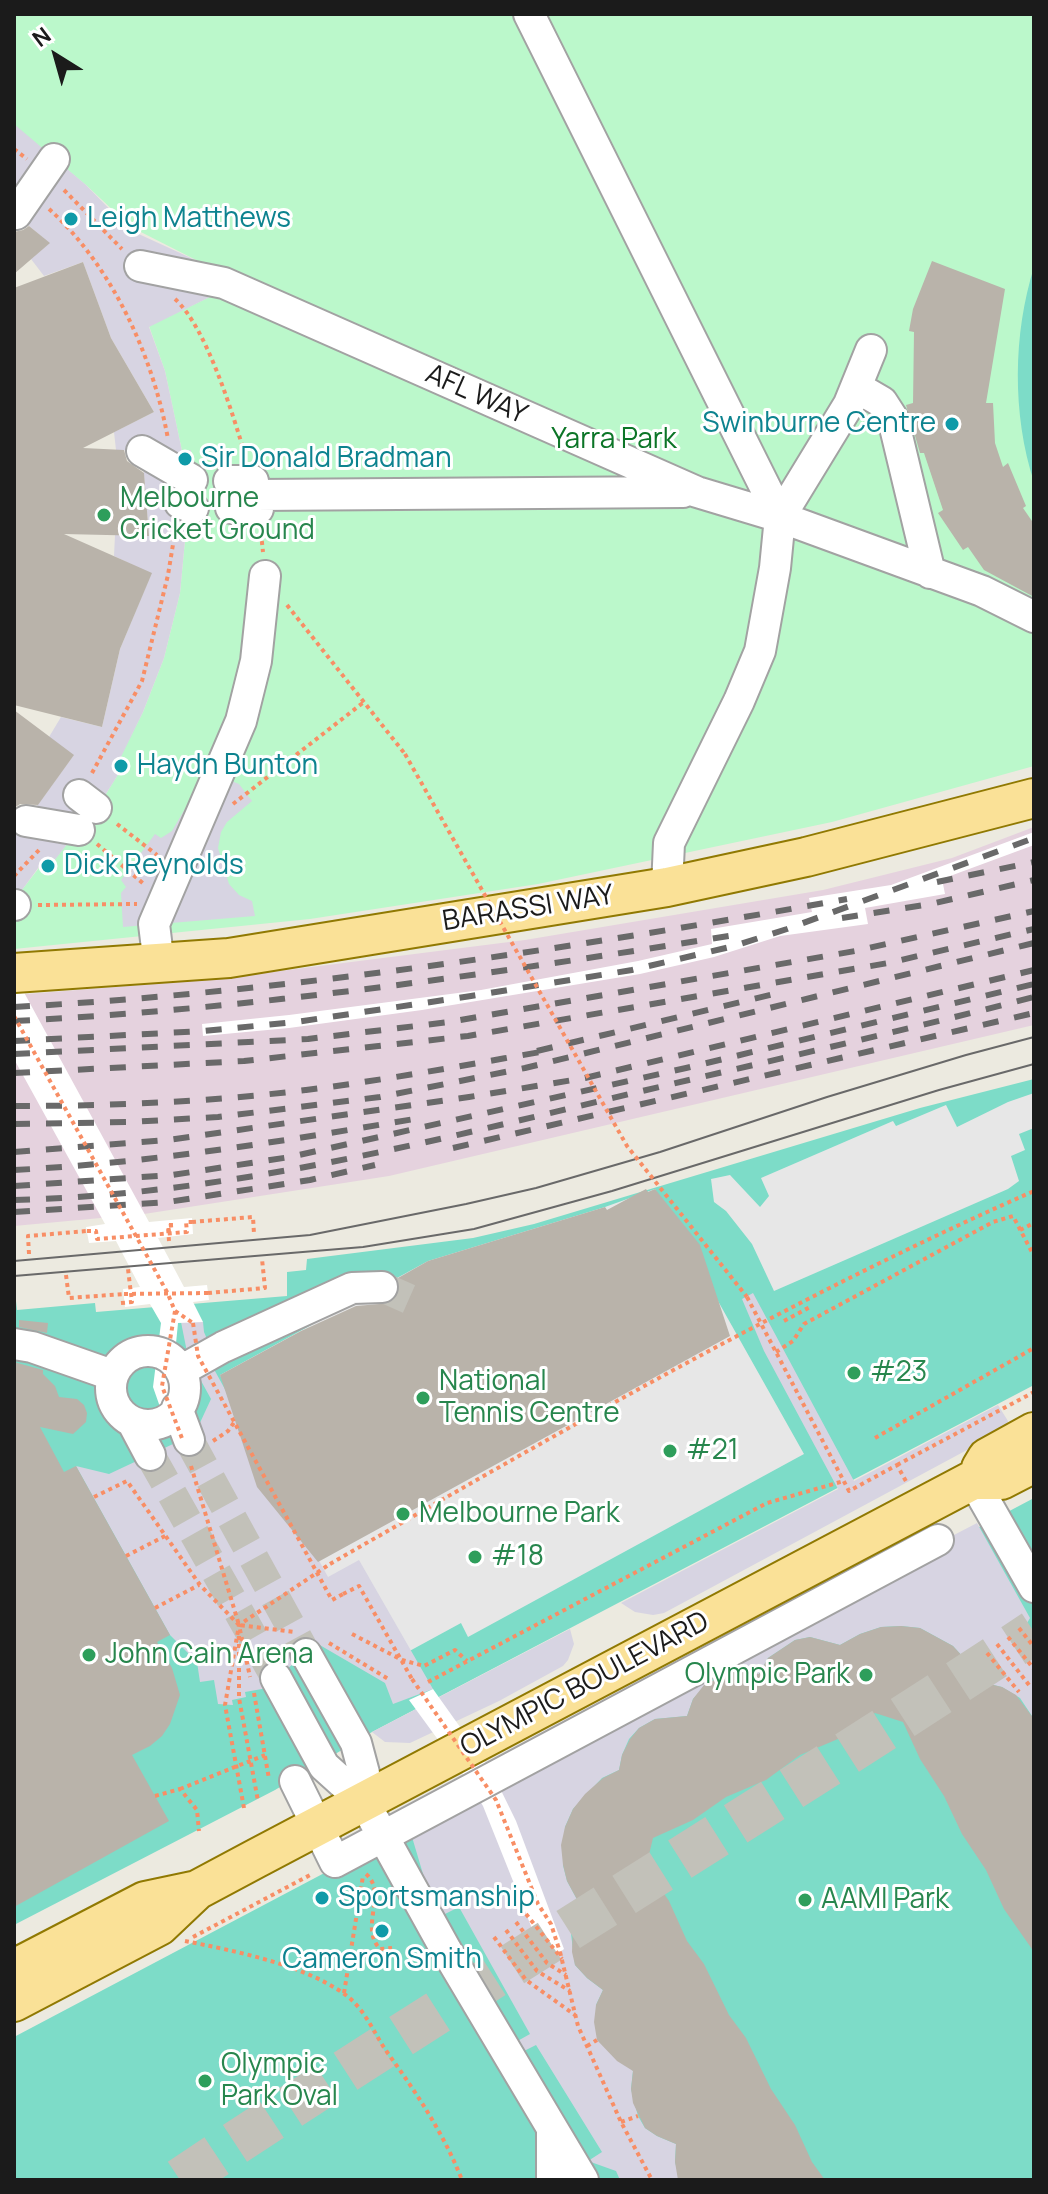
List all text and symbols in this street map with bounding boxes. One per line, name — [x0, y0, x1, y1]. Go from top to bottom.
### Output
north arrow — [16, 16, 96, 96]
text: N — [26, 20, 57, 54]
place label: Leigh Matthews — [87, 202, 291, 236]
marker: Leigh Matthews — [62, 210, 80, 228]
street label: AFL WAY — [420, 358, 532, 432]
place label: Swinburne Centre — [702, 407, 936, 441]
marker: Swinburne Centre — [943, 415, 961, 433]
park label: Yarra Park — [551, 423, 677, 457]
place label: Sir Donald Bradman — [201, 442, 452, 476]
marker: Sir Donald Bradman — [176, 450, 194, 468]
place label: Melbourne Cricket Ground — [120, 482, 315, 548]
marker: Melbourne Cricket Ground — [95, 506, 113, 524]
place label: Haydn Bunton — [137, 749, 318, 783]
marker: Haydn Bunton — [112, 757, 130, 775]
place label: Dick Reynolds — [64, 849, 244, 883]
marker: Dick Reynolds — [39, 857, 57, 875]
street label: BARASSI WAY — [440, 879, 616, 939]
place label: #23 — [870, 1356, 927, 1390]
marker: #23 — [845, 1364, 863, 1382]
place label: National Tennis Centre — [439, 1365, 620, 1431]
marker: National Tennis Centre — [414, 1389, 432, 1407]
place label: #21 — [686, 1434, 739, 1468]
marker: #21 — [661, 1442, 679, 1460]
place label: Melbourne Park — [419, 1497, 620, 1531]
marker: Melbourne Park — [394, 1505, 412, 1523]
place label: #18 — [491, 1540, 544, 1574]
marker: #18 — [466, 1548, 484, 1566]
street label: OLYMPIC BOULEVARD — [455, 1605, 715, 1765]
place label: John Cain Arena — [105, 1638, 313, 1672]
marker: John Cain Arena — [80, 1646, 98, 1664]
place label: Olympic Park — [685, 1658, 850, 1692]
marker: Olympic Park — [857, 1666, 875, 1684]
place label: Sportsmanship — [338, 1881, 535, 1915]
place label: AAMI Park — [821, 1883, 949, 1917]
marker: Sportsmanship — [313, 1889, 331, 1907]
marker: AAMI Park — [796, 1891, 814, 1909]
marker: Cameron Smith — [373, 1922, 391, 1940]
place label: Cameron Smith — [282, 1943, 482, 1977]
place label: Olympic Park Oval — [221, 2048, 338, 2114]
marker: Olympic Park Oval — [196, 2072, 214, 2090]

